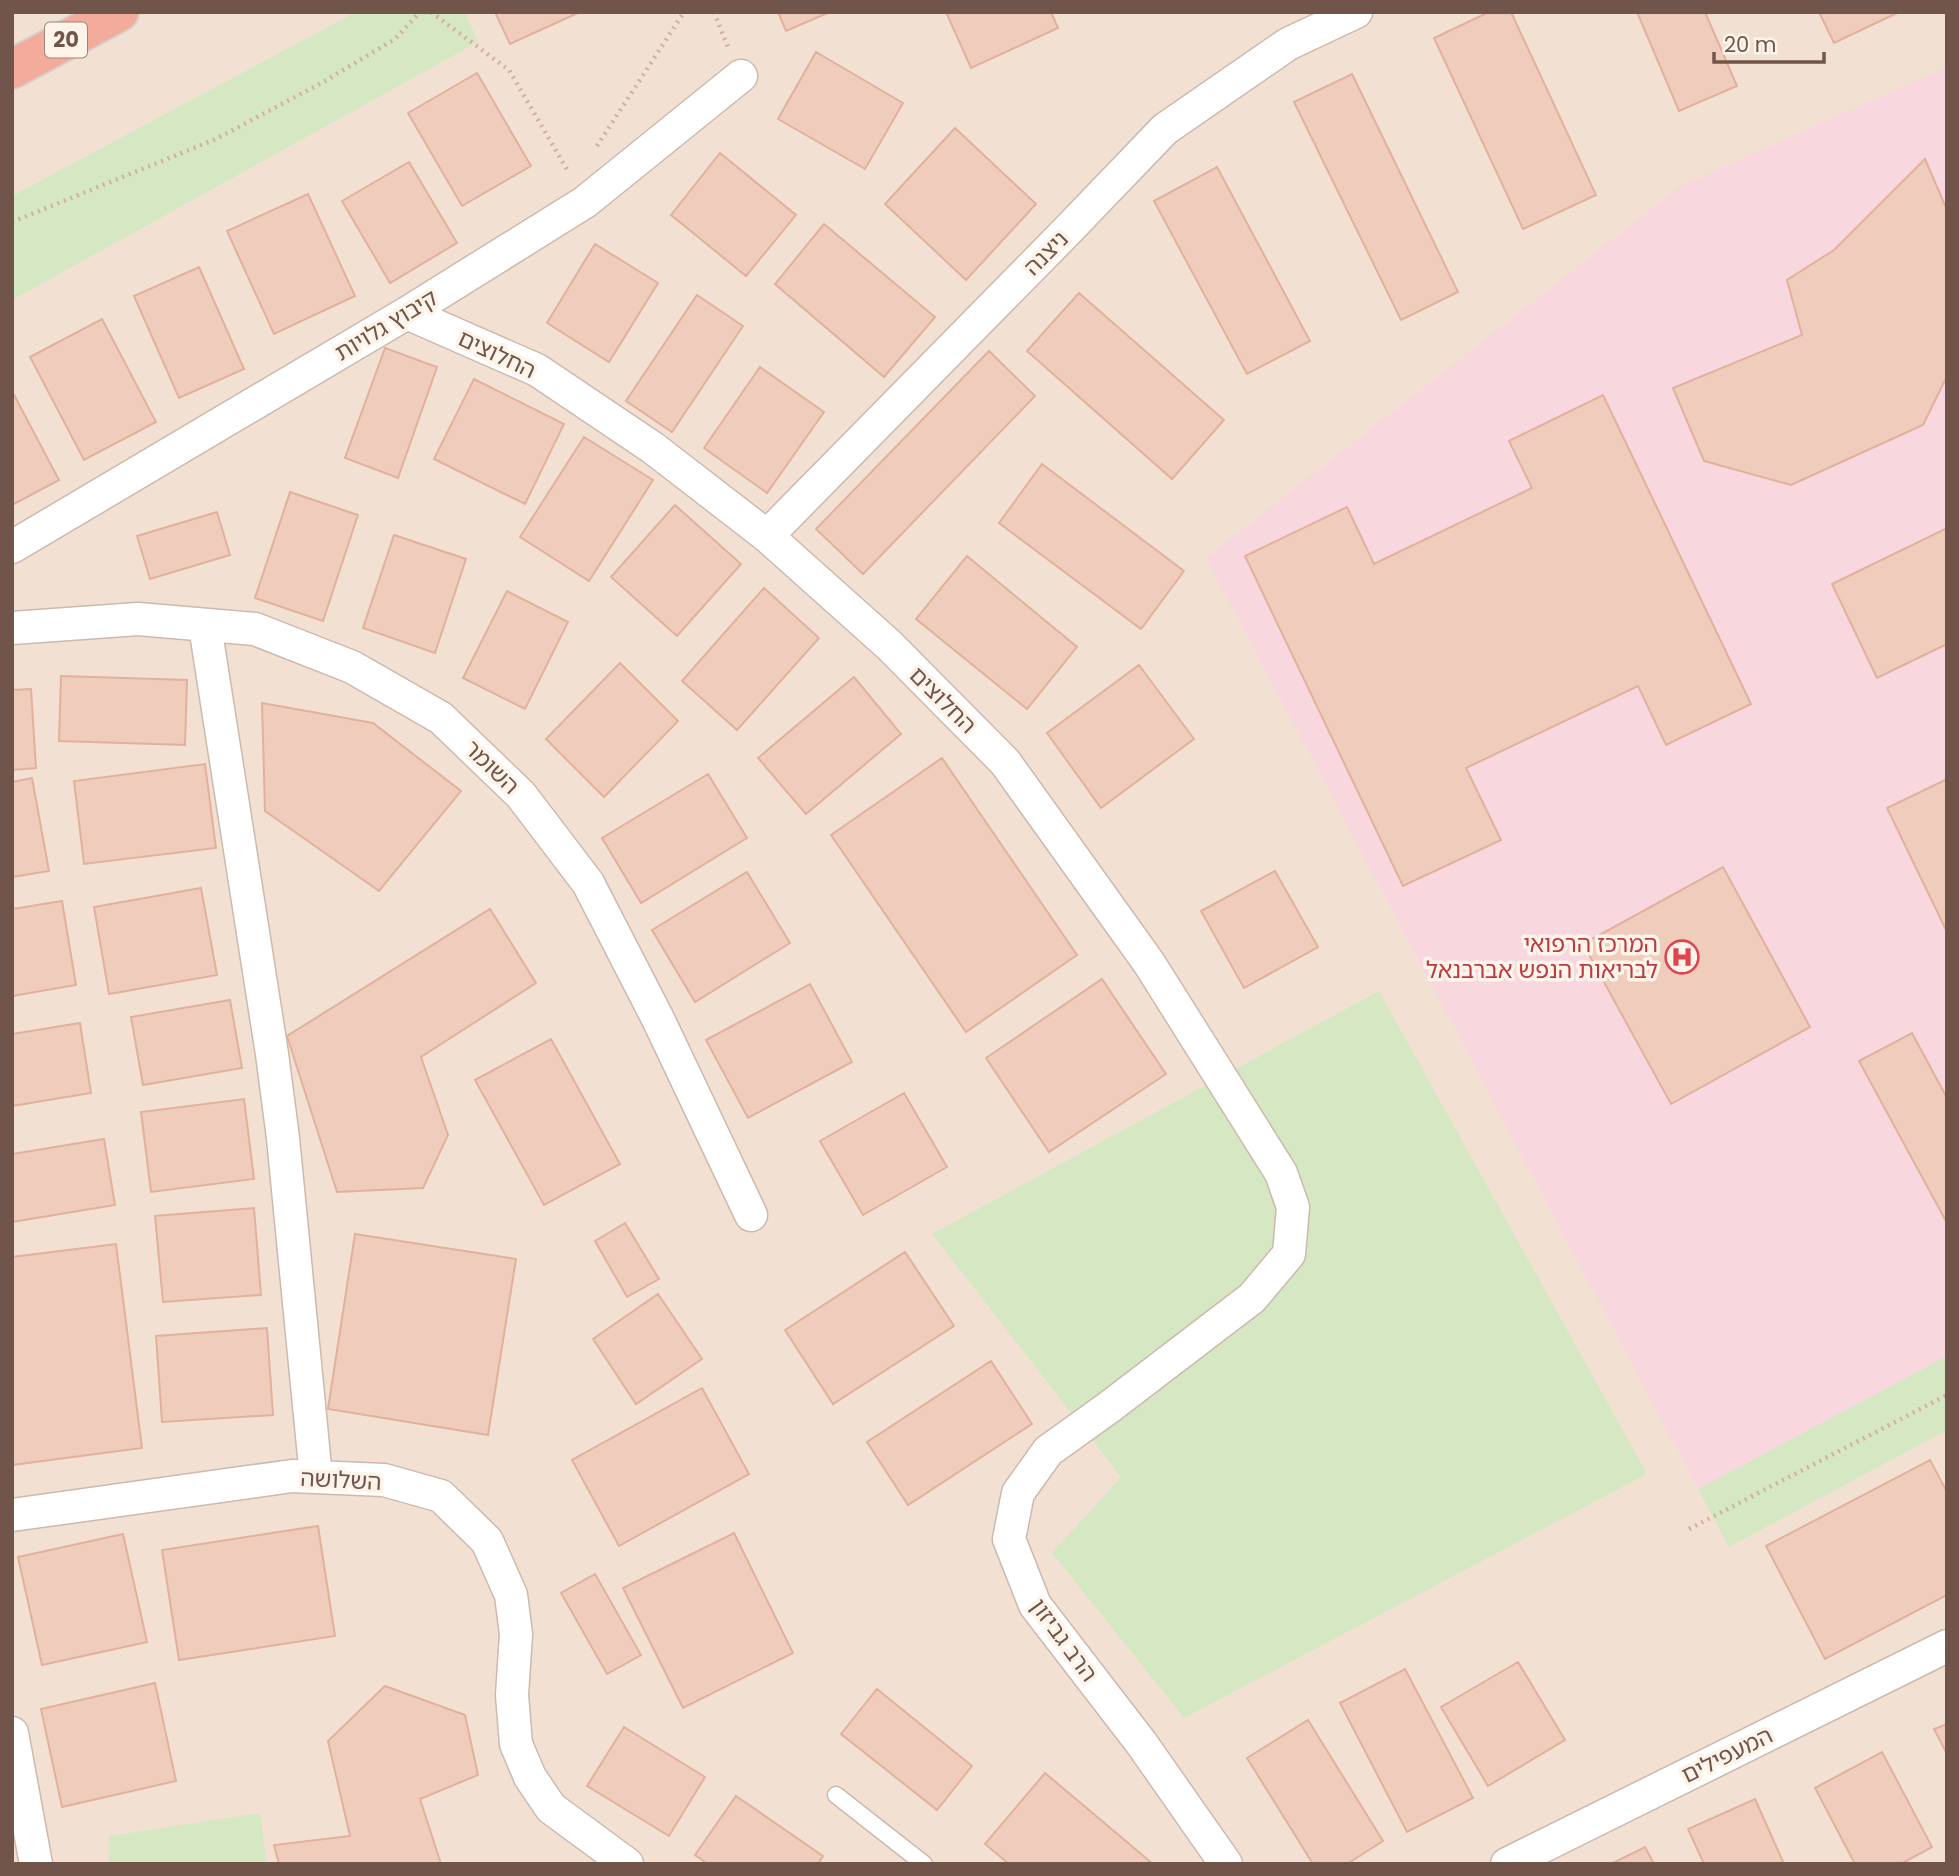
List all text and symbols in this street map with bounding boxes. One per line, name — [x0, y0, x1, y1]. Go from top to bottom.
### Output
scale bar — [1714, 21, 1824, 65]
road number: 20 — [45, 22, 87, 58]
text: 20 m — [1724, 30, 1777, 59]
street label: ניצנה — [1017, 224, 1075, 282]
street label: קיבוץ גלויות — [329, 282, 443, 368]
street label: החלוצים — [453, 322, 541, 386]
street label: החלוצים — [902, 659, 984, 741]
street label: השומר — [457, 733, 527, 801]
place label: המרכז הרפואי לבריאות הנפש אברבנאל — [1426, 928, 1658, 986]
hospital icon: המרכז הרפואי לבריאות הנפש אברבנאל — [1663, 938, 1701, 976]
street label: השלושה — [300, 1462, 382, 1498]
street label: הרב גביזון — [1023, 1592, 1105, 1688]
street label: המעפילים — [1676, 1719, 1778, 1791]

